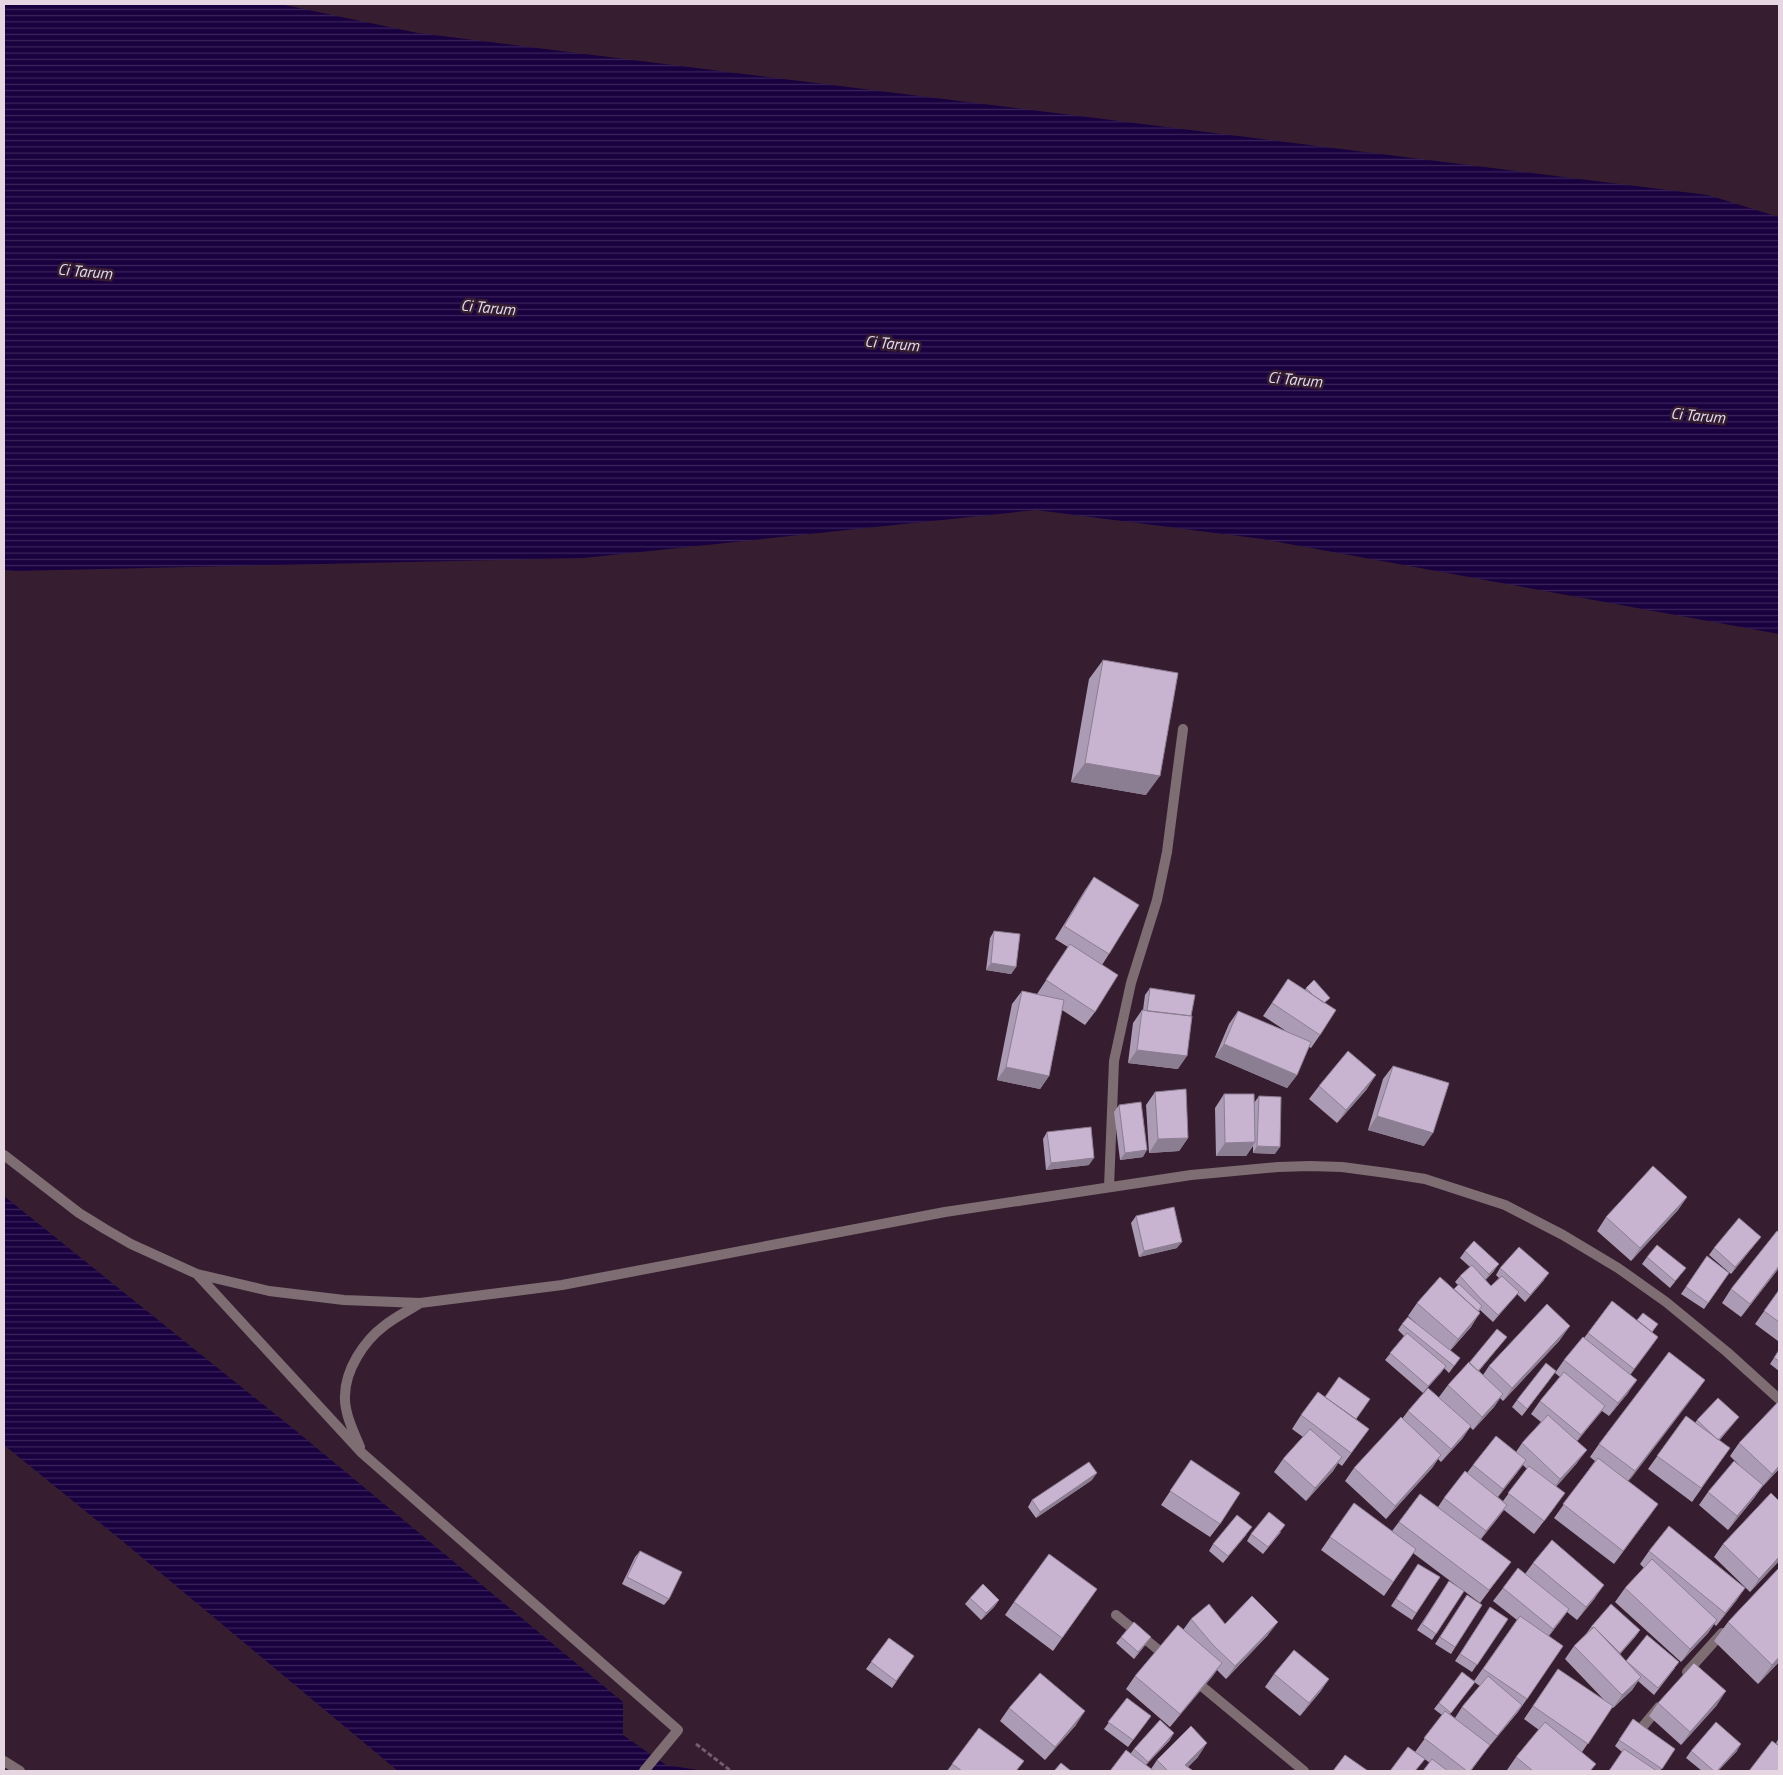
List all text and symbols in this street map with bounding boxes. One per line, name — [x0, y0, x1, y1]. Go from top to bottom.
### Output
water label: Ci Tarum — [57, 257, 114, 285]
water label: Ci Tarum — [460, 293, 517, 321]
water label: Ci Tarum — [864, 329, 921, 357]
water label: Ci Tarum — [1267, 365, 1324, 393]
water label: Ci Tarum — [1670, 401, 1727, 429]

